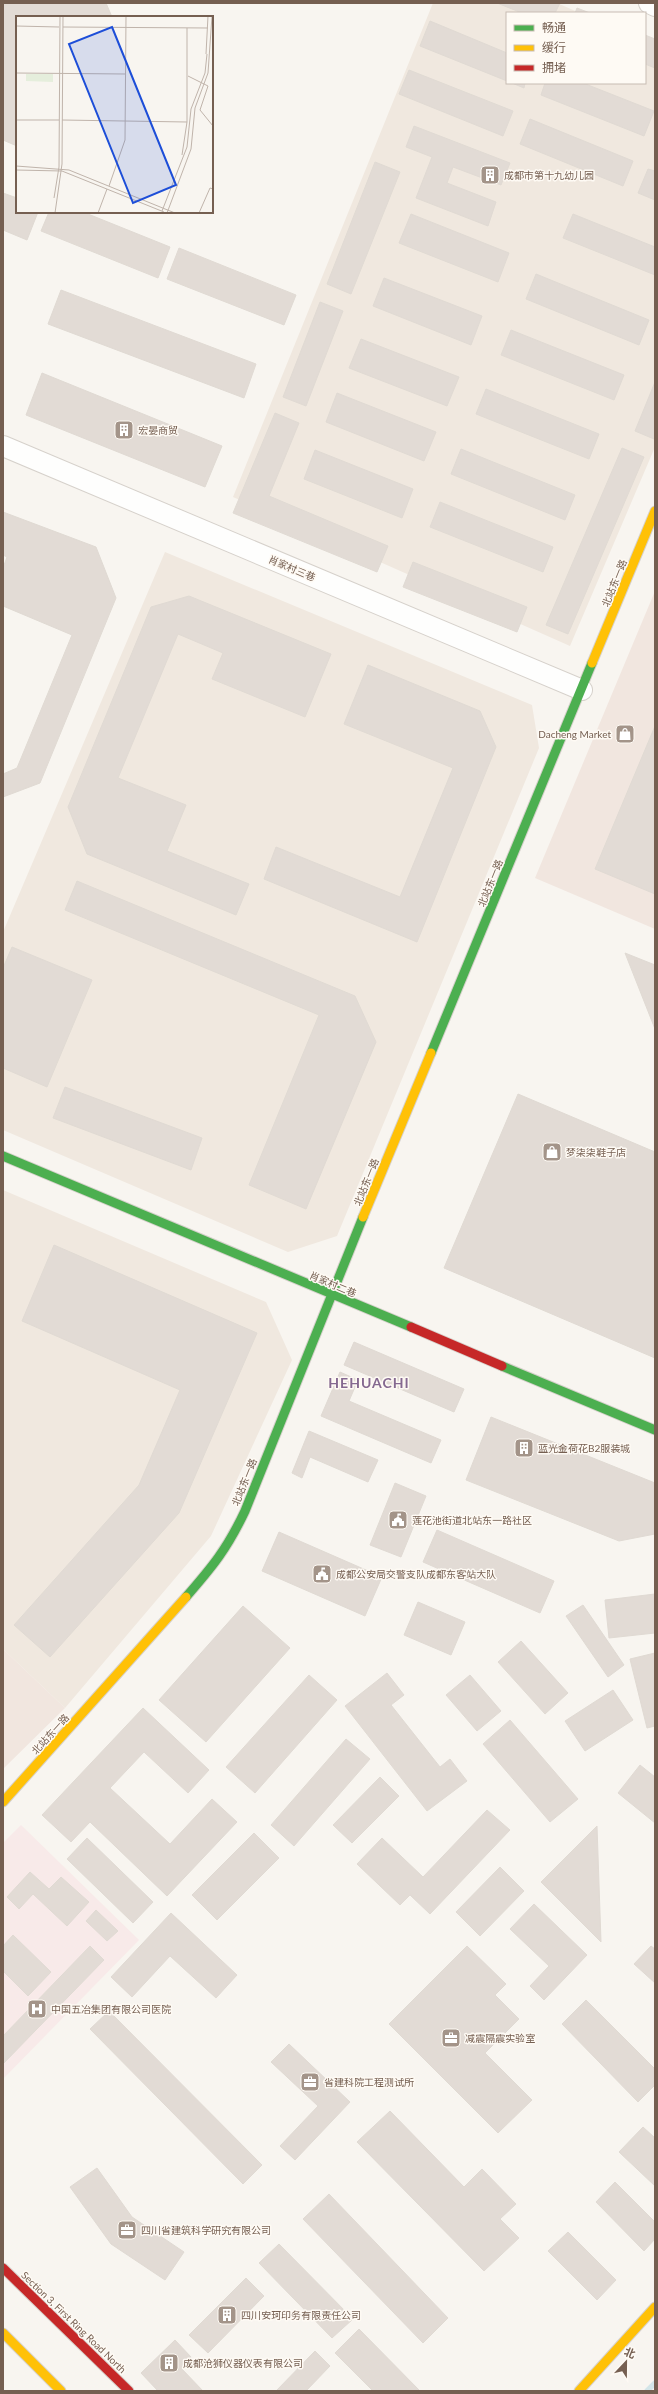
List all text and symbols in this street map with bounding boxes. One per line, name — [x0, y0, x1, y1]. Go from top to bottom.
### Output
legend — [506, 12, 646, 84]
inset map — [16, 16, 213, 213]
text: 畅通 — [542, 20, 566, 35]
text: 缓行 — [542, 40, 566, 55]
text: 拥堵 — [542, 60, 566, 75]
building icon: 成都市第十九幼儿园 — [479, 164, 501, 186]
place label: 成都市第十九幼儿园 — [504, 169, 594, 181]
building icon: 宏晏商贸 — [113, 419, 135, 441]
place label: 宏晏商贸 — [138, 424, 178, 436]
street label: 肖家村三巷 — [267, 553, 317, 583]
street label: 北站东一路 — [599, 558, 629, 608]
shop icon: Dacheng Market — [614, 723, 636, 745]
place label: Dacheng Market — [538, 728, 611, 740]
street label: 北站东一路 — [475, 858, 505, 908]
shop icon: 梦柒柒鞋子店 — [541, 1141, 563, 1163]
place label: 梦柒柒鞋子店 — [566, 1146, 626, 1158]
street label: 北站东一路 — [351, 1157, 381, 1207]
street label: 肖家村二巷 — [308, 1269, 358, 1299]
district label: HEHUACHI — [328, 1374, 410, 1391]
building icon: 蓝光金荷花B2服装城 — [513, 1437, 535, 1459]
place label: 蓝光金荷花B2服装城 — [538, 1442, 630, 1454]
street label: 北站东一路 — [229, 1457, 259, 1507]
public building icon: 莲花池街道北站东一路社区 — [387, 1509, 409, 1531]
place label: 莲花池街道北站东一路社区 — [412, 1514, 532, 1526]
public building icon: 成都公安局交警支队成都东客站大队 — [311, 1563, 333, 1585]
place label: 成都公安局交警支队成都东客站大队 — [336, 1568, 496, 1580]
street label: 北站东一路 — [29, 1711, 71, 1757]
hospital icon: 中国五冶集团有限公司医院 — [26, 1998, 48, 2020]
place label: 中国五冶集团有限公司医院 — [51, 2003, 171, 2015]
office icon: 减震隔震实验室 — [440, 2027, 462, 2049]
place label: 减震隔震实验室 — [465, 2032, 535, 2044]
office icon: 省建科院工程测试所 — [299, 2071, 321, 2093]
place label: 省建科院工程测试所 — [324, 2076, 414, 2088]
office icon: 四川省建筑科学研究有限公司 — [116, 2219, 138, 2241]
place label: 四川省建筑科学研究有限公司 — [141, 2224, 271, 2236]
street label: Section 3, First Ring Road North — [19, 2269, 129, 2375]
building icon: 四川安珂印务有限责任公司 — [216, 2304, 238, 2326]
place label: 四川安珂印务有限责任公司 — [241, 2309, 361, 2321]
north arrow — [606, 2342, 646, 2382]
text: 北 — [622, 2344, 637, 2360]
building icon: 成都沧狮仪器仪表有限公司 — [158, 2352, 180, 2374]
place label: 成都沧狮仪器仪表有限公司 — [183, 2357, 303, 2369]

